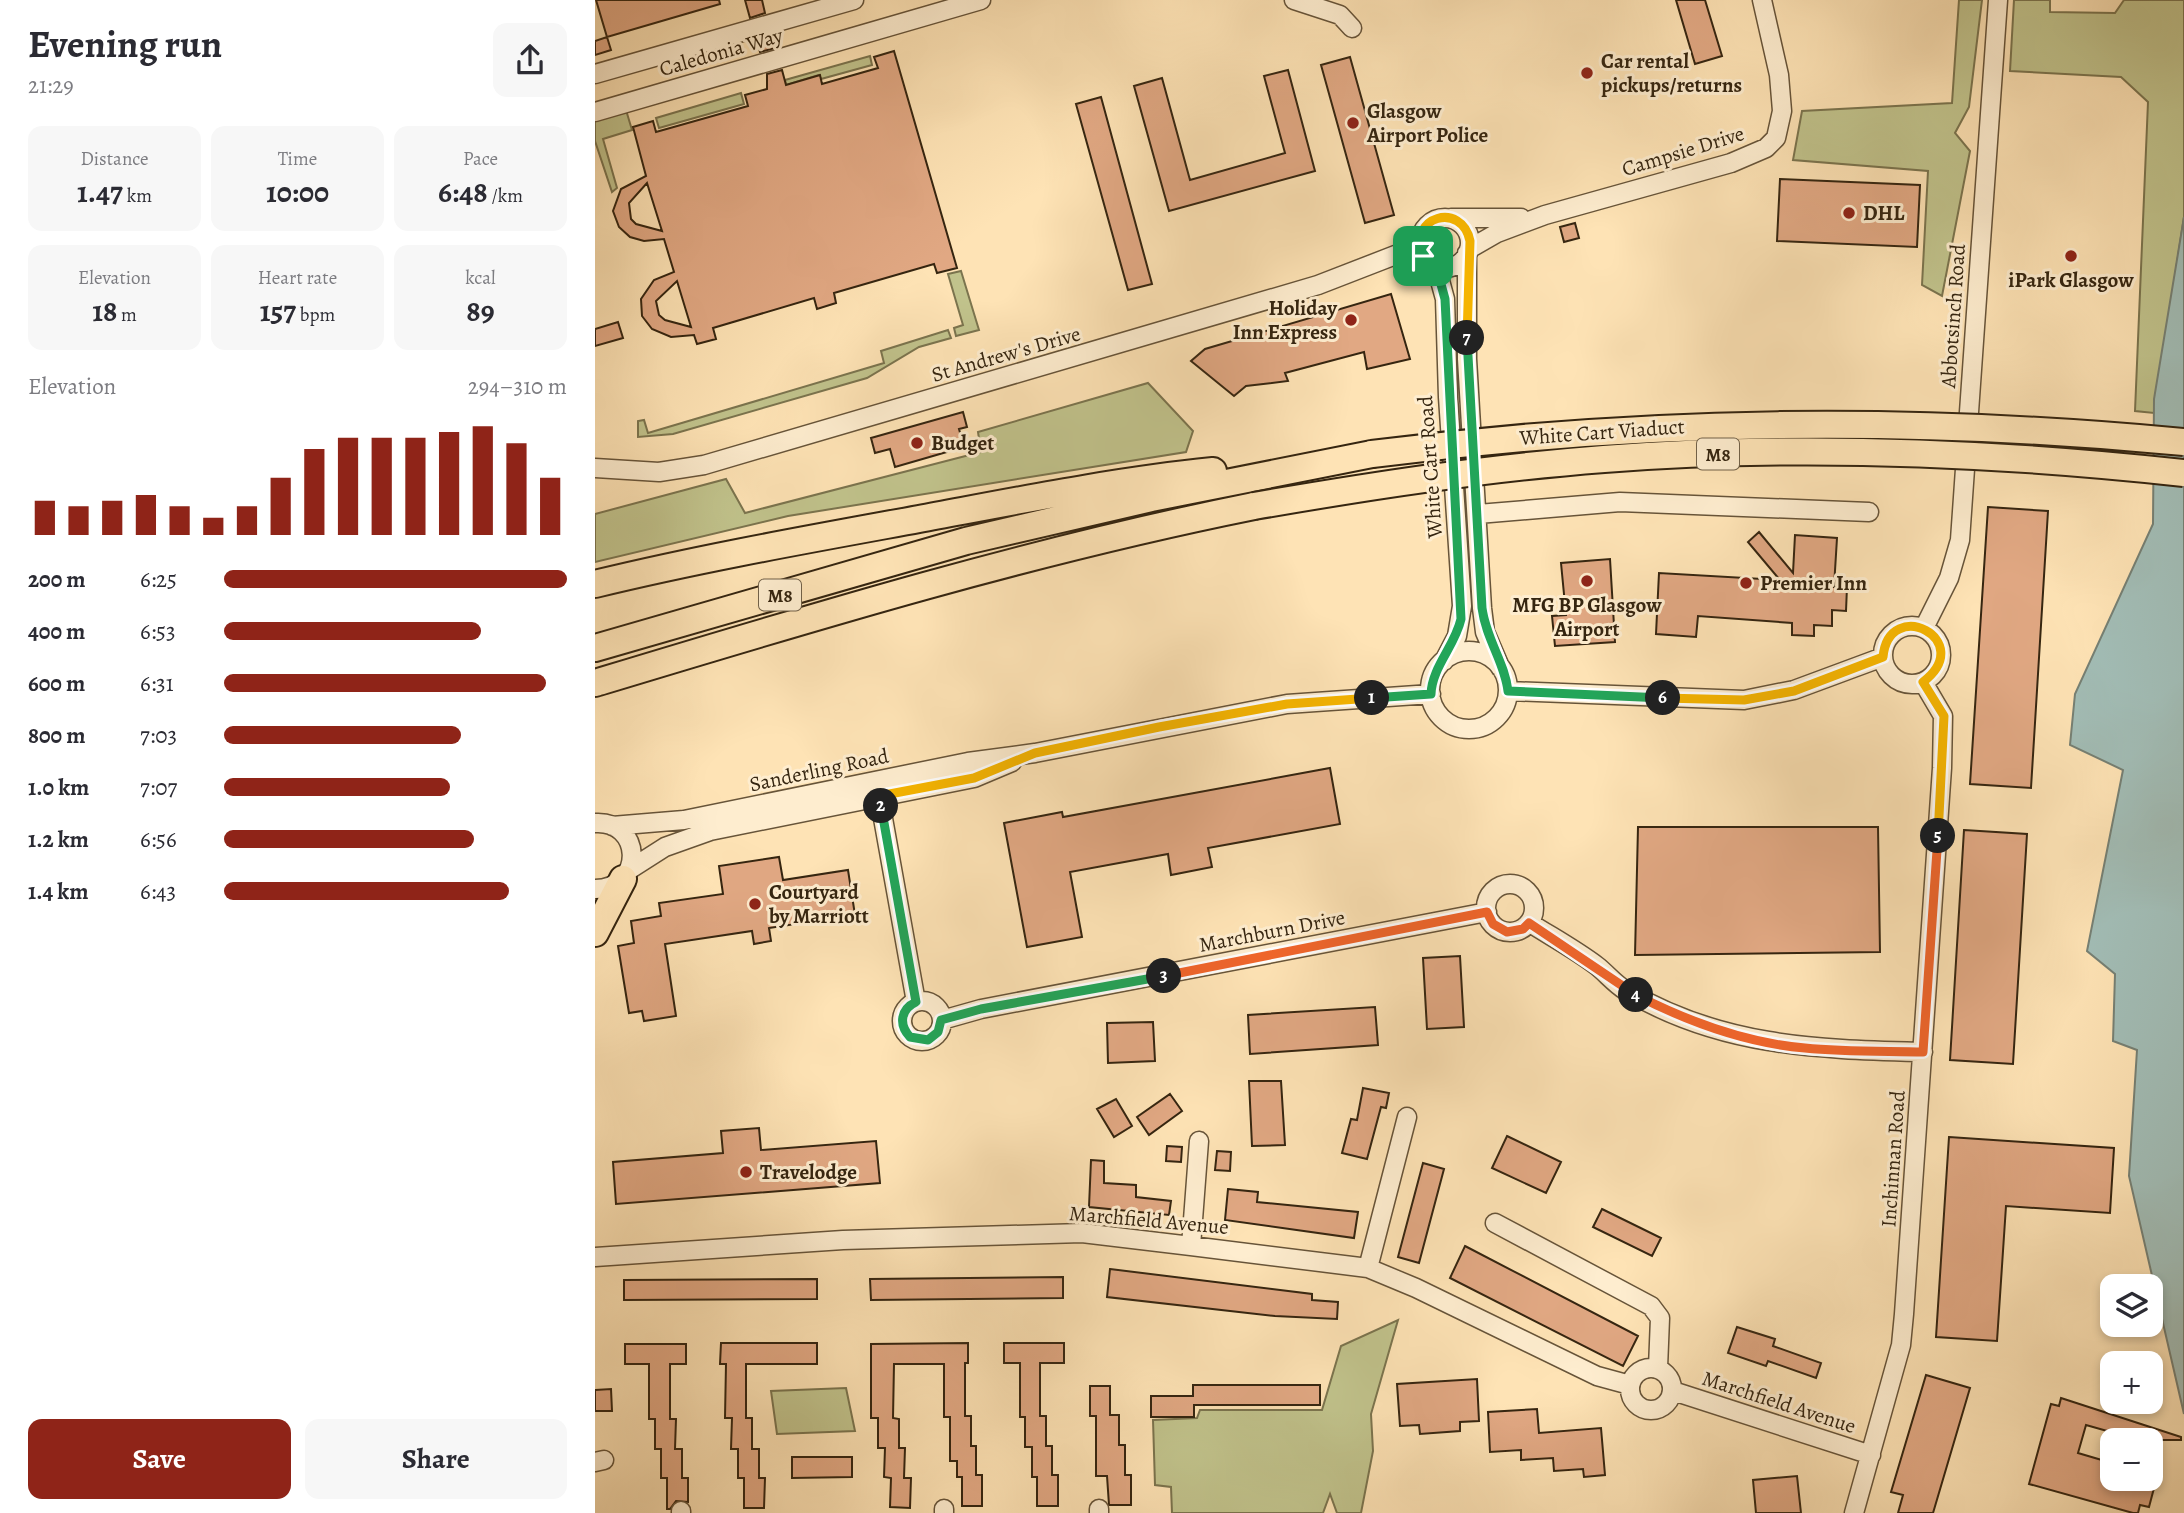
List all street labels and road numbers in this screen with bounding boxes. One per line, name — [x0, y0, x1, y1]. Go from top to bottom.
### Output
street label: Caledonia Way — [656, 21, 787, 83]
street label: Campsie Drive — [1618, 119, 1748, 183]
street label: Abbotsinch Road — [1934, 242, 1972, 390]
street label: St Andrew's Drive — [928, 319, 1084, 389]
street label: White Cart Road — [1411, 394, 1449, 540]
street label: White Cart Viaduct — [1518, 412, 1685, 452]
road number: M8 — [1697, 438, 1739, 470]
road number: M8 — [759, 580, 801, 610]
street label: Sanderling Road — [747, 741, 892, 798]
street label: Marchburn Drive — [1197, 903, 1347, 959]
street label: Inchinnan Road — [1874, 1089, 1912, 1228]
street label: Marchfield Avenue — [1068, 1199, 1230, 1241]
street label: Marchfield Avenue — [1699, 1364, 1859, 1440]

